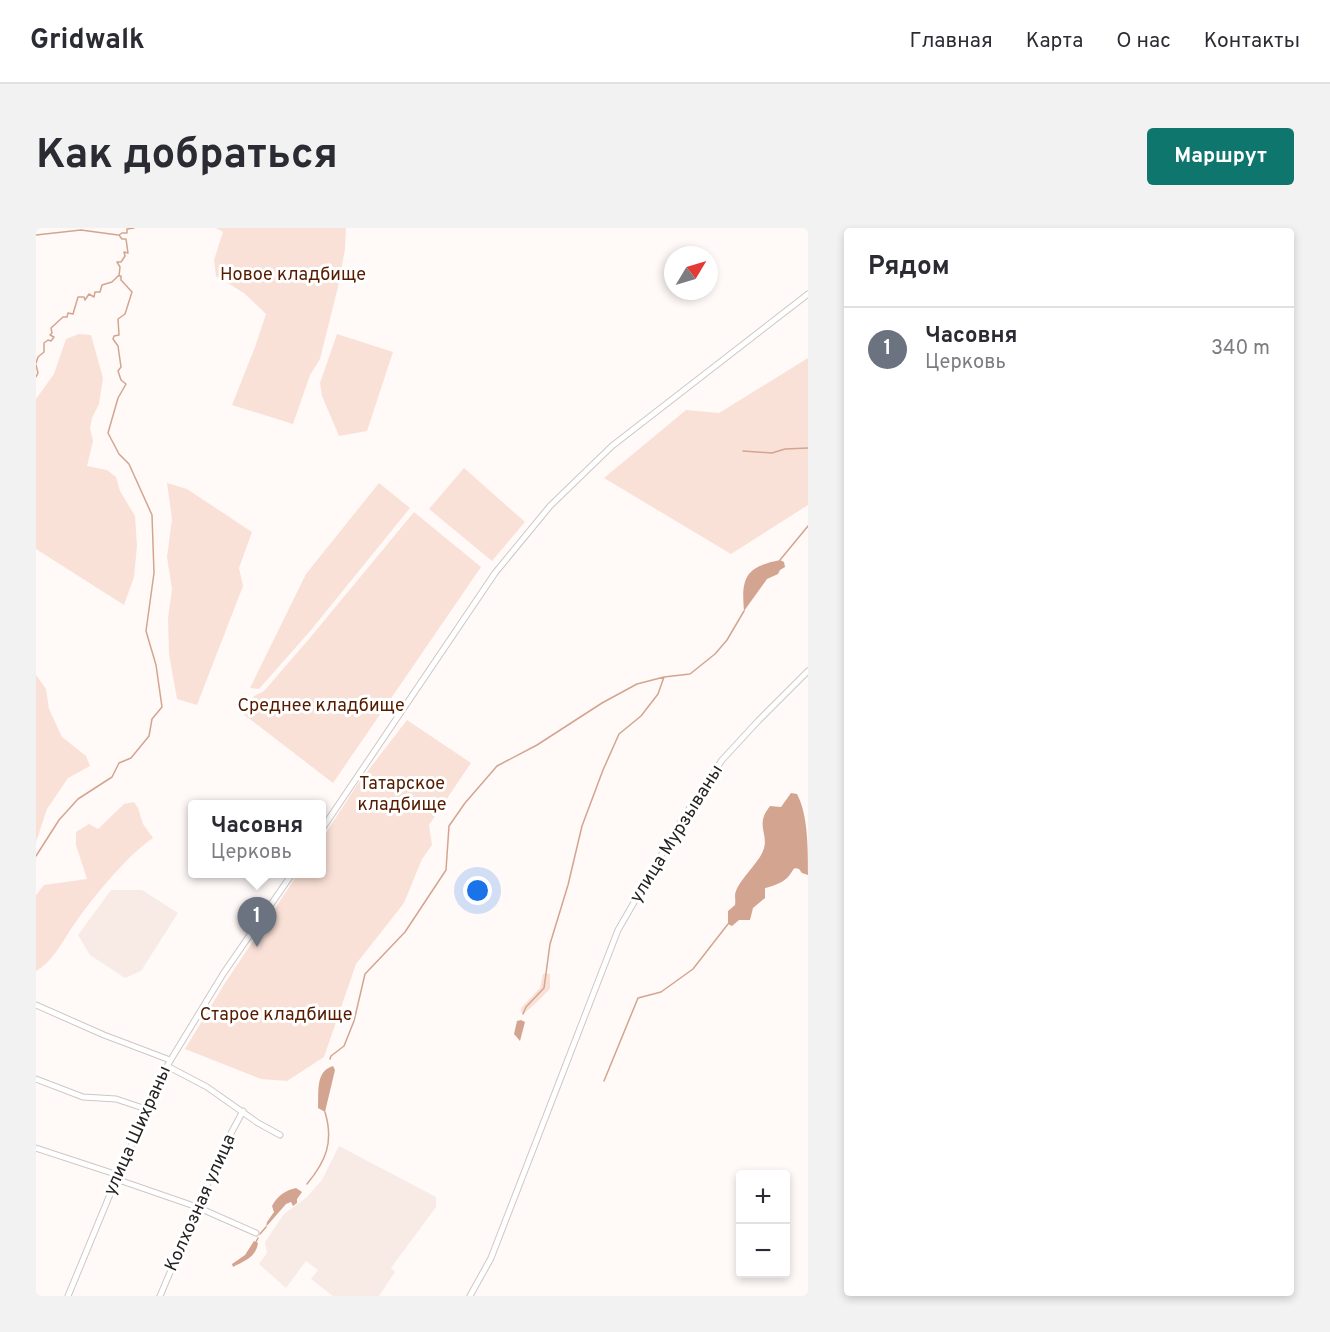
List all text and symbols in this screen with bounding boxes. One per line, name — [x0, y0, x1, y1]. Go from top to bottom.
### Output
text: Gridwalk — [30, 23, 145, 59]
text: Главная — [909, 28, 993, 55]
text: Карта — [1026, 28, 1083, 55]
text: О нас — [1116, 28, 1171, 55]
text: Контакты — [1204, 28, 1300, 55]
button: Маршрут — [1147, 128, 1294, 185]
text: Как добраться — [36, 130, 338, 183]
north arrow — [664, 246, 718, 300]
text: Рядом — [868, 251, 950, 284]
park label: Новое кладбище — [220, 264, 366, 287]
text: Часовня — [925, 323, 1017, 350]
text: 1 — [884, 336, 892, 362]
text: 340 m — [1211, 336, 1270, 362]
text: Церковь — [925, 350, 1006, 376]
park label: Среднее кладбище — [237, 695, 405, 718]
street label: улица Мурзываны — [625, 761, 729, 907]
park label: Татарское кладбище — [357, 773, 447, 817]
popup — [188, 800, 326, 878]
text: Часовня — [211, 813, 303, 840]
text: Церковь — [211, 840, 292, 866]
your location — [463, 876, 492, 905]
pin: 1 — [238, 898, 276, 947]
park label: Старое кладбище — [200, 1004, 352, 1027]
street label: улица Шихраны — [99, 1063, 177, 1199]
street label: Колхозная улица — [160, 1131, 242, 1275]
map controls — [736, 1170, 790, 1278]
button: + — [736, 1170, 790, 1224]
button: − — [736, 1224, 790, 1278]

